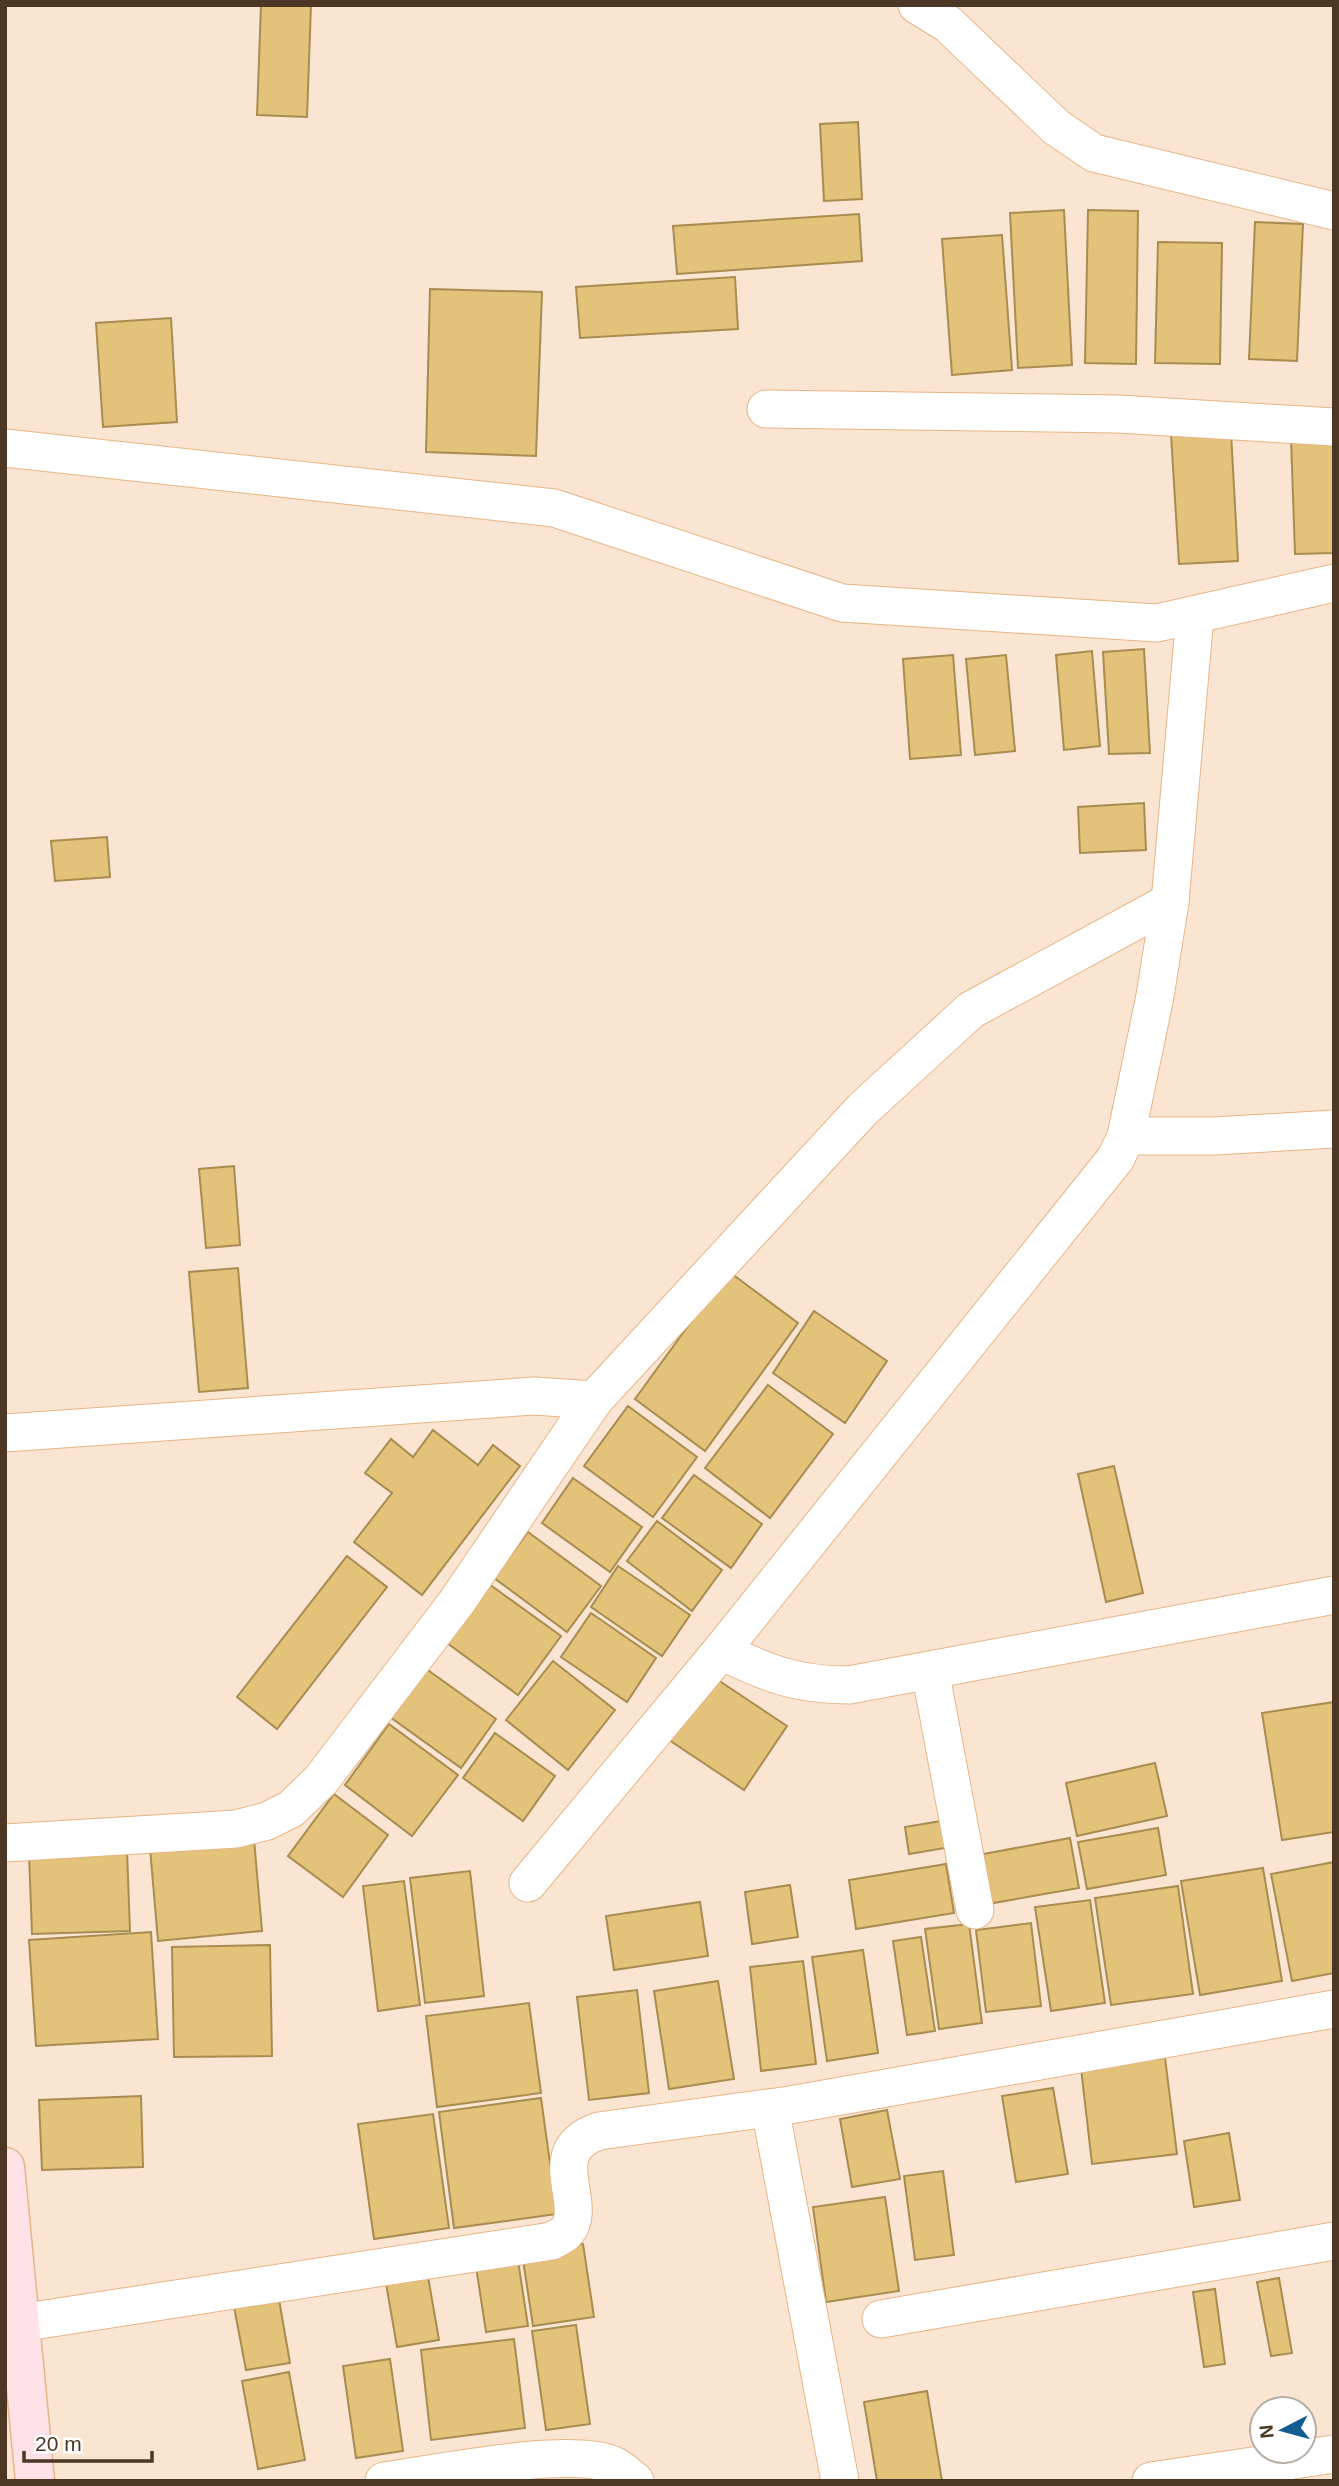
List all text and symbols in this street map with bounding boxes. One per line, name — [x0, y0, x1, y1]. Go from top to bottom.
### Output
north arrow — [1248, 2395, 1318, 2465]
scale bar — [24, 2420, 152, 2464]
text: N — [1255, 2424, 1278, 2440]
text: 20 m — [35, 2432, 82, 2455]

